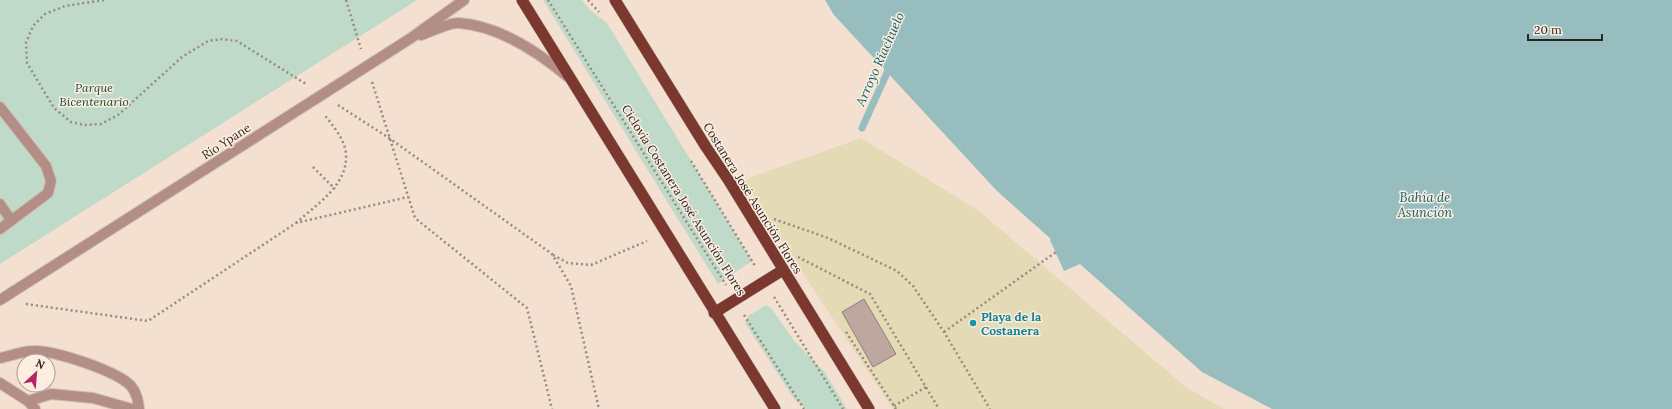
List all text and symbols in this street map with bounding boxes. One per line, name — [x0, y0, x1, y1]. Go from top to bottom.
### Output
water label: Arroyo Riachuelo — [851, 9, 908, 109]
scale bar — [1528, 16, 1602, 42]
text: 20 m — [1534, 22, 1562, 37]
park label: Parque Bicentenario — [59, 80, 129, 109]
street label: Ciclovia Costanera José Asunción Flores — [619, 102, 750, 299]
street label: Río Ypane — [199, 119, 254, 162]
street label: Costanera José Asunción Flores — [700, 120, 806, 277]
water label: Bahía de Asunción — [1397, 189, 1452, 221]
place label: Playa de la Costanera — [981, 309, 1042, 338]
marker: Playa de la Costanera — [968, 318, 978, 328]
north arrow — [16, 353, 56, 393]
text: N — [33, 356, 48, 372]

